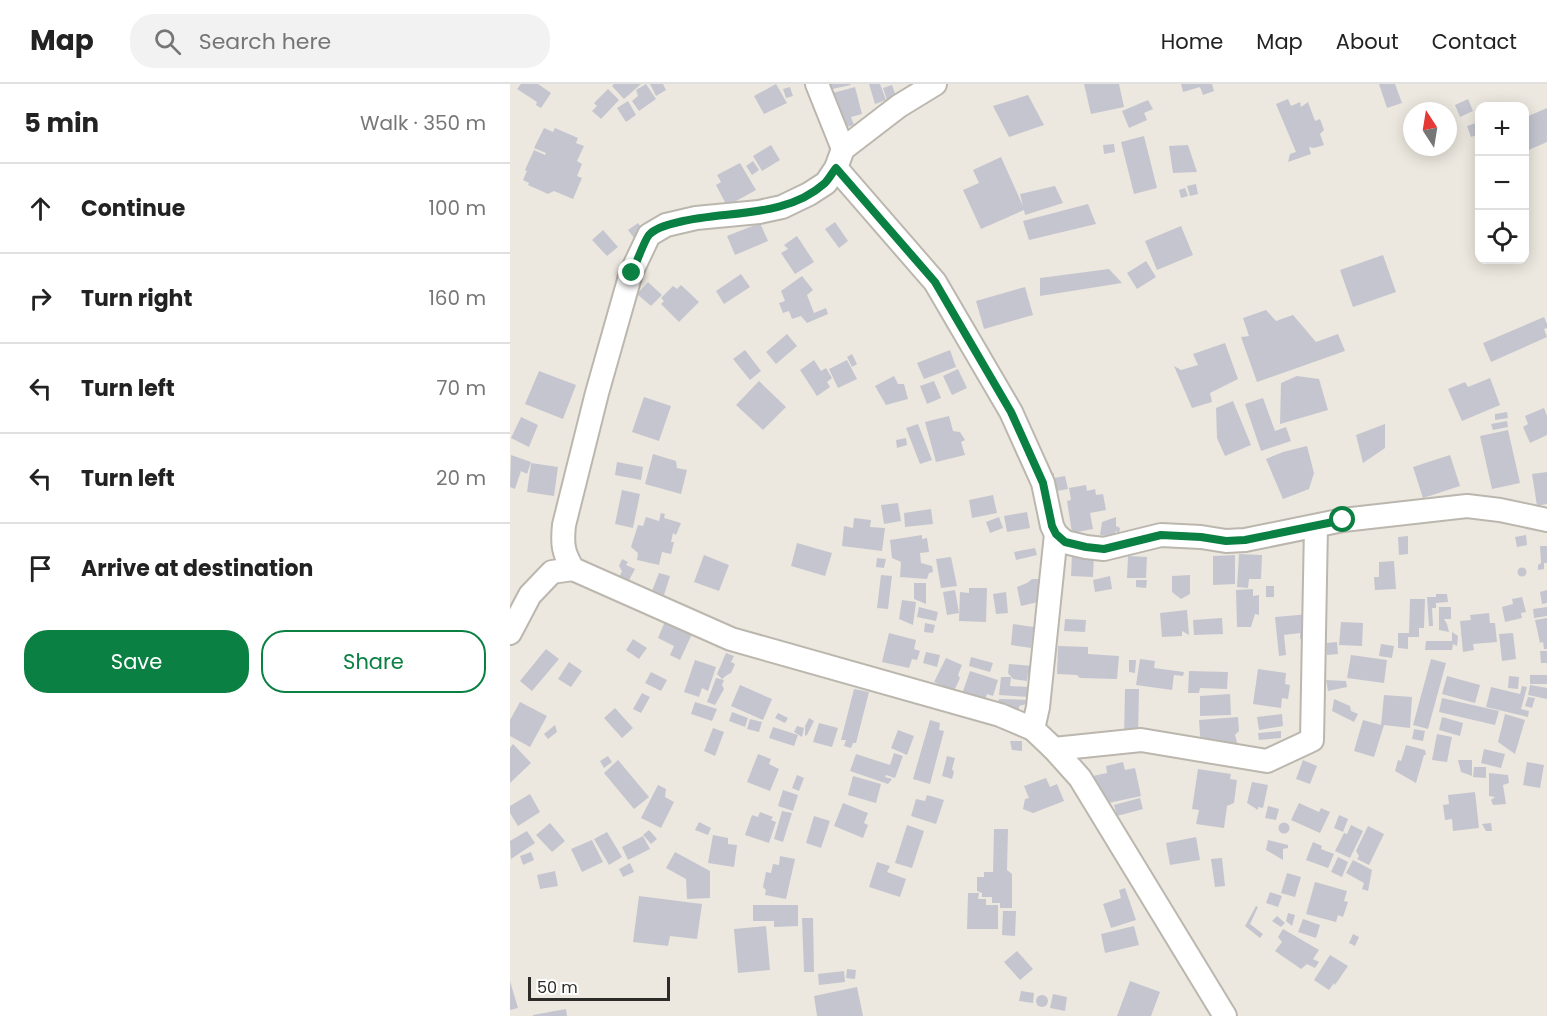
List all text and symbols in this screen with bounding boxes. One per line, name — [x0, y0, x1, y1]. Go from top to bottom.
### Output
search box — [130, 14, 550, 68]
text: Map — [30, 21, 94, 60]
icon: search — [151, 25, 184, 58]
text: Search here — [199, 26, 331, 57]
text: Home — [1161, 27, 1223, 56]
text: Map — [1256, 27, 1303, 56]
text: About — [1336, 27, 1399, 56]
text: Contact — [1432, 27, 1517, 56]
north arrow — [1403, 102, 1457, 156]
map controls — [1475, 102, 1529, 264]
button: + — [1475, 102, 1529, 156]
text: 5 min — [24, 105, 99, 141]
text: Walk · 350 m — [360, 109, 486, 137]
button: − — [1475, 156, 1529, 210]
icon: ahead — [24, 192, 57, 225]
text: Continue — [81, 193, 185, 224]
text: 100 m — [429, 194, 486, 222]
button: locate — [1475, 210, 1529, 264]
route end — [618, 259, 644, 285]
icon: right — [24, 282, 57, 315]
text: Turn right — [81, 283, 192, 314]
text: 160 m — [428, 284, 486, 312]
icon: left — [24, 372, 57, 405]
text: Turn left — [81, 373, 175, 404]
text: 70 m — [437, 374, 486, 402]
icon: left — [24, 462, 57, 495]
text: Turn left — [81, 463, 175, 494]
text: 20 m — [436, 464, 486, 492]
route start — [1329, 506, 1355, 532]
icon: arrive — [24, 552, 57, 585]
text: Arrive at destination — [81, 553, 313, 584]
button: Save — [24, 630, 249, 693]
button: Share — [261, 630, 486, 693]
scale bar — [528, 974, 670, 1002]
text: 50 m — [537, 976, 578, 999]

